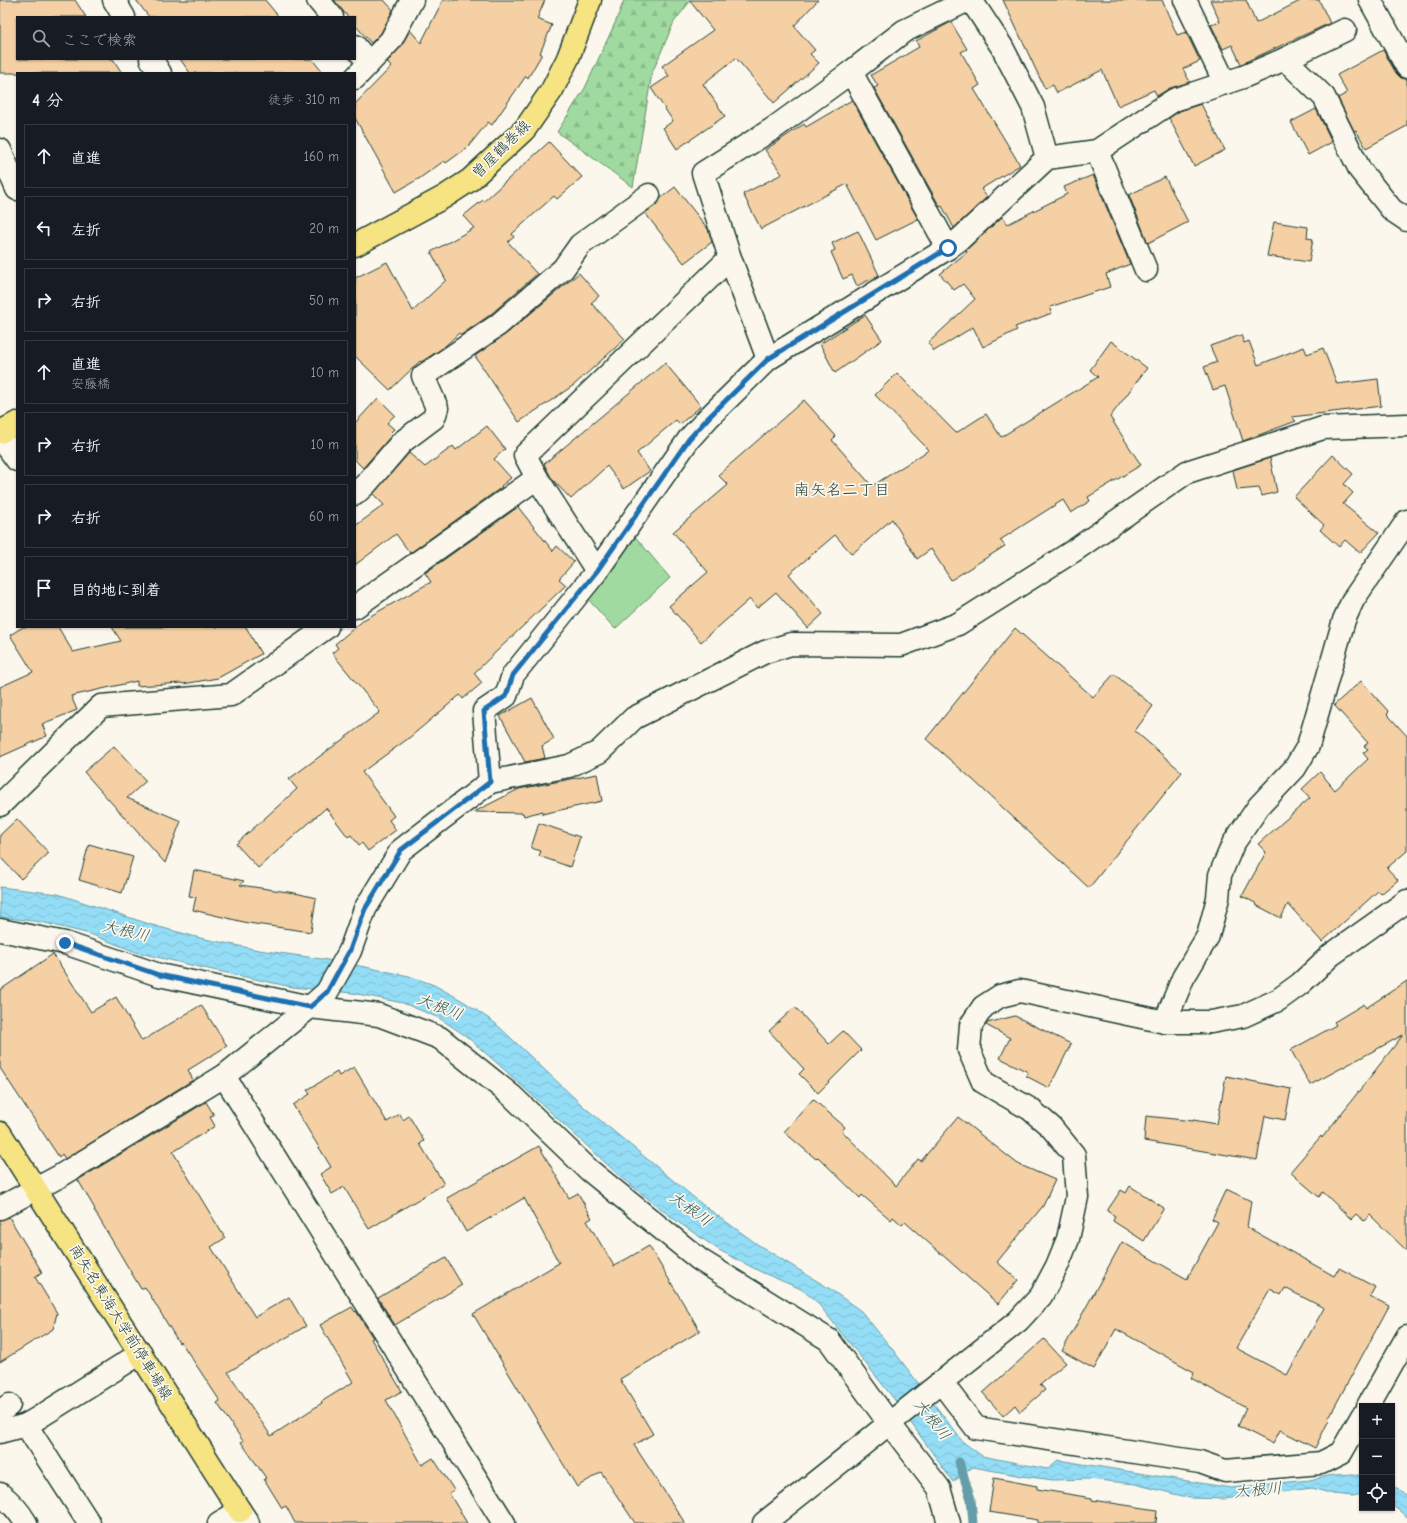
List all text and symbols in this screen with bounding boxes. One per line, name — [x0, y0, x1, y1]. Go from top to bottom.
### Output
search box — [16, 16, 356, 60]
icon: search — [30, 27, 52, 49]
text: ここで検索 — [62, 31, 137, 49]
text: 4 分 — [32, 91, 63, 110]
text: 徒歩 · 310 m — [268, 92, 340, 107]
street label: 曽屋鶴巻線 — [468, 116, 534, 182]
icon: ahead — [33, 145, 55, 167]
text: 直進 — [71, 149, 101, 167]
text: 160 m — [304, 149, 339, 164]
icon: left — [33, 217, 55, 239]
text: 左折 — [71, 221, 101, 239]
text: 20 m — [309, 221, 339, 236]
route start — [939, 239, 957, 257]
icon: right — [33, 289, 55, 311]
text: 右折 — [71, 293, 101, 311]
text: 50 m — [309, 293, 339, 308]
text: 直進 — [71, 355, 101, 373]
icon: ahead — [33, 361, 55, 383]
text: 10 m — [311, 365, 339, 380]
text: 安藤橋 — [71, 376, 110, 391]
icon: right — [33, 433, 55, 455]
text: 右折 — [71, 437, 101, 455]
text: 10 m — [311, 437, 339, 452]
district label: 南矢名二丁目 — [794, 481, 890, 499]
icon: right — [33, 505, 55, 527]
text: 右折 — [71, 509, 101, 527]
text: 60 m — [309, 509, 339, 524]
icon: arrive — [33, 577, 55, 599]
text: 目的地に到着 — [71, 581, 161, 599]
water label: 大根川 — [100, 917, 151, 945]
route end — [56, 934, 74, 952]
water label: 大根川 — [414, 990, 465, 1024]
water label: 大根川 — [666, 1187, 715, 1230]
street label: 南矢名東海大学前停車場線 — [66, 1241, 176, 1403]
water label: 大根川 — [910, 1395, 954, 1444]
map controls — [1359, 1403, 1395, 1511]
button: + — [1359, 1403, 1395, 1439]
button: − — [1359, 1439, 1395, 1475]
button: locate — [1359, 1475, 1395, 1511]
water label: 大根川 — [1233, 1479, 1283, 1501]

